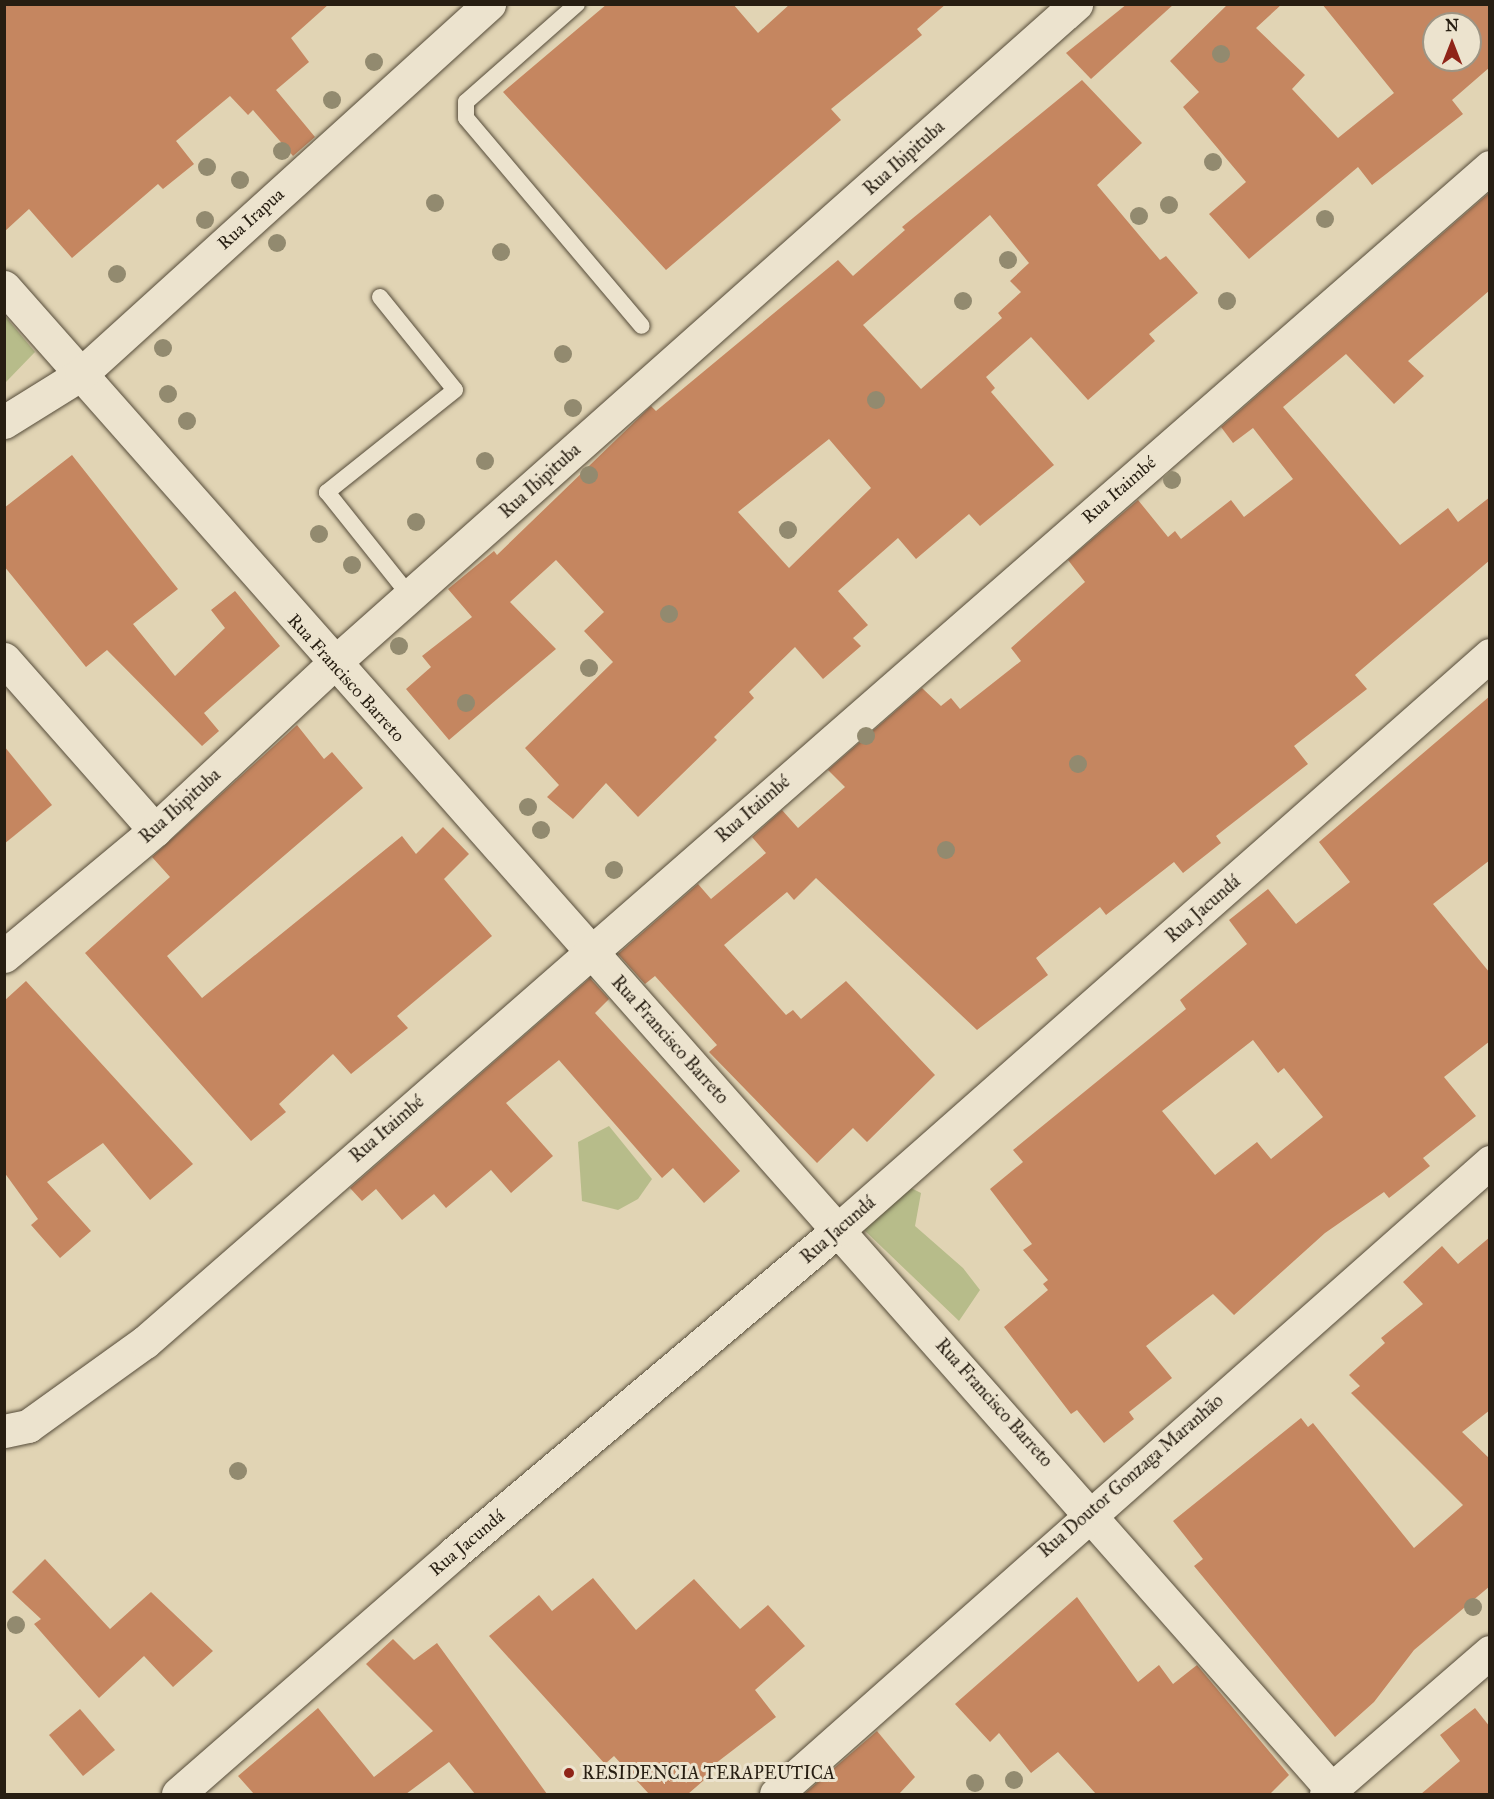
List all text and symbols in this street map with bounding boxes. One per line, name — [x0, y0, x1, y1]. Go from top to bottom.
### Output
north arrow — [1422, 12, 1482, 72]
text: N — [1445, 16, 1459, 35]
street label: Rua Ibipituba — [859, 116, 949, 200]
street label: Rua Irapua — [213, 184, 289, 254]
street label: Rua Ibipituba — [495, 439, 585, 523]
street label: Rua Itaimbé — [1078, 452, 1160, 528]
street label: Rua Francisco Barreto — [283, 610, 409, 746]
street label: Rua Ibipituba — [135, 764, 225, 848]
street label: Rua Itaimbé — [712, 771, 794, 847]
street label: Rua Jacundá — [1161, 871, 1245, 947]
street label: Rua Francisco Barreto — [607, 972, 733, 1108]
street label: Rua Itaimbé — [346, 1091, 428, 1167]
street label: Rua Jacundá — [796, 1192, 880, 1268]
street label: Rua Francisco Barreto — [931, 1335, 1057, 1471]
street label: Rua Doutor Gonzaga Maranhão — [1034, 1390, 1228, 1562]
street label: Rua Jacundá — [425, 1505, 509, 1581]
place label: RESIDENCIA TERAPEUTICA — [582, 1762, 835, 1784]
marker: RESIDENCIA TERAPEUTICA — [560, 1764, 578, 1782]

